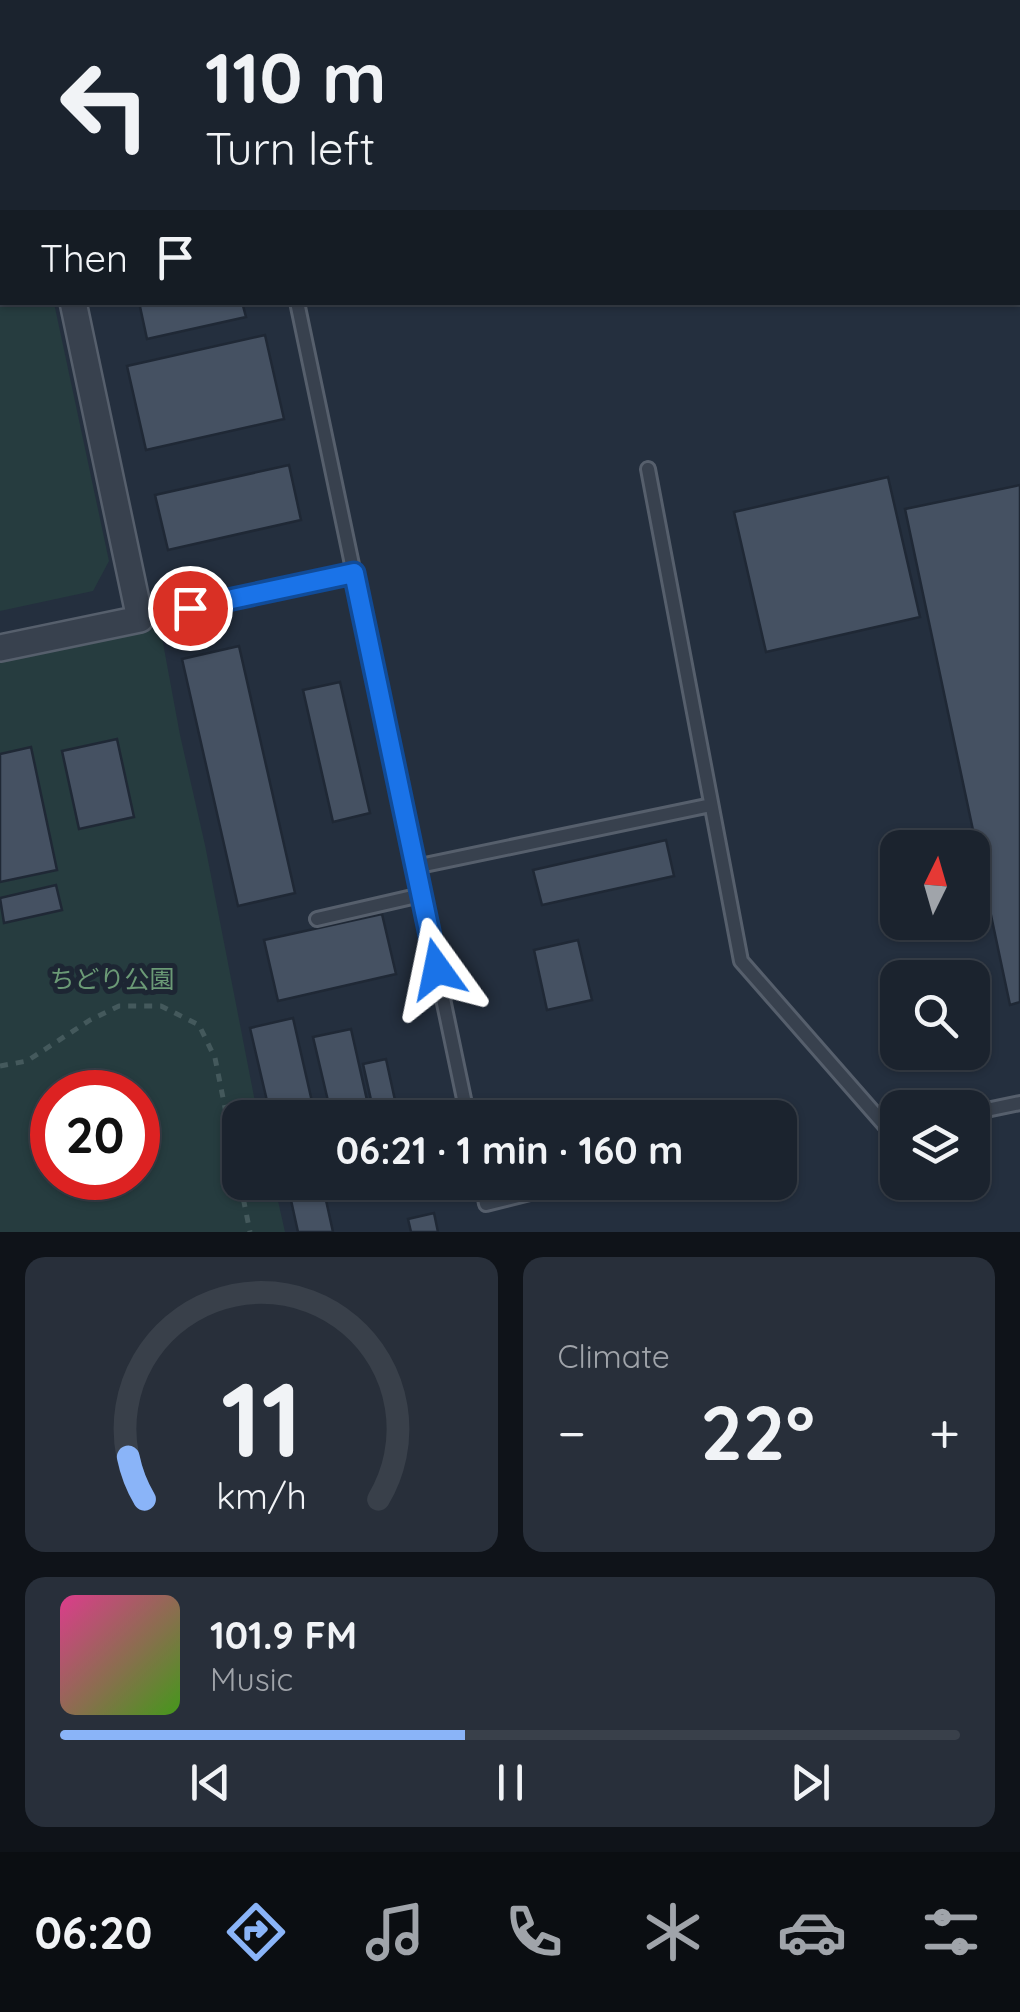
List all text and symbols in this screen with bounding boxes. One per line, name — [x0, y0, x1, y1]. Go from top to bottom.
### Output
text: 110 m — [205, 33, 387, 121]
icon: left — [40, 40, 170, 170]
text: Turn left — [205, 120, 375, 176]
icon: arrive — [148, 230, 203, 285]
text: Then — [40, 234, 128, 282]
pin — [148, 566, 233, 651]
icon: arrive — [163, 581, 218, 636]
north arrow — [880, 830, 990, 940]
map controls — [880, 830, 990, 1200]
position arrow — [385, 917, 489, 1021]
button: search — [880, 960, 990, 1070]
park label: ちどり公園 — [49, 963, 175, 994]
speed limit sign: 20 — [30, 1070, 160, 1200]
button: layers — [880, 1090, 990, 1200]
text: 06:21 · 1 min · 160 m — [336, 1126, 683, 1174]
text: Climate — [558, 1336, 670, 1376]
text: 11 — [221, 1353, 302, 1483]
text: 22° — [700, 1385, 815, 1479]
text: − — [558, 1398, 586, 1467]
text: + — [929, 1398, 960, 1467]
text: km/h — [216, 1473, 307, 1518]
text: 101.9 FM — [210, 1611, 357, 1659]
text: Music — [210, 1659, 293, 1699]
icon: previous — [183, 1755, 238, 1810]
icon: pause — [483, 1755, 538, 1810]
icon: next — [783, 1755, 838, 1810]
icon: directions — [221, 1897, 291, 1967]
icon: music — [360, 1897, 430, 1967]
icon: phone — [499, 1897, 569, 1967]
icon: climate — [638, 1897, 708, 1967]
icon: car — [777, 1897, 847, 1967]
icon: filters — [916, 1897, 986, 1967]
text: 06:20 — [34, 1904, 152, 1960]

